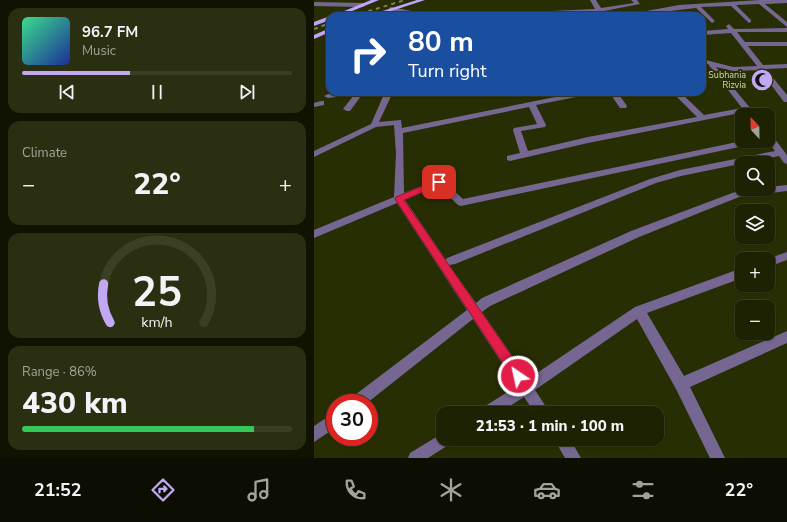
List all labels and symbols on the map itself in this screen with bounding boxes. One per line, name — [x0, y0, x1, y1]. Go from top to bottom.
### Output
mosque icon: Subhania Rizvia — [749, 67, 775, 93]
place label: Subhania Rizvia — [708, 69, 746, 91]
north arrow — [735, 108, 775, 148]
pin — [422, 165, 456, 199]
position arrow — [497, 355, 539, 397]
speed limit sign: 30 — [326, 394, 378, 446]

